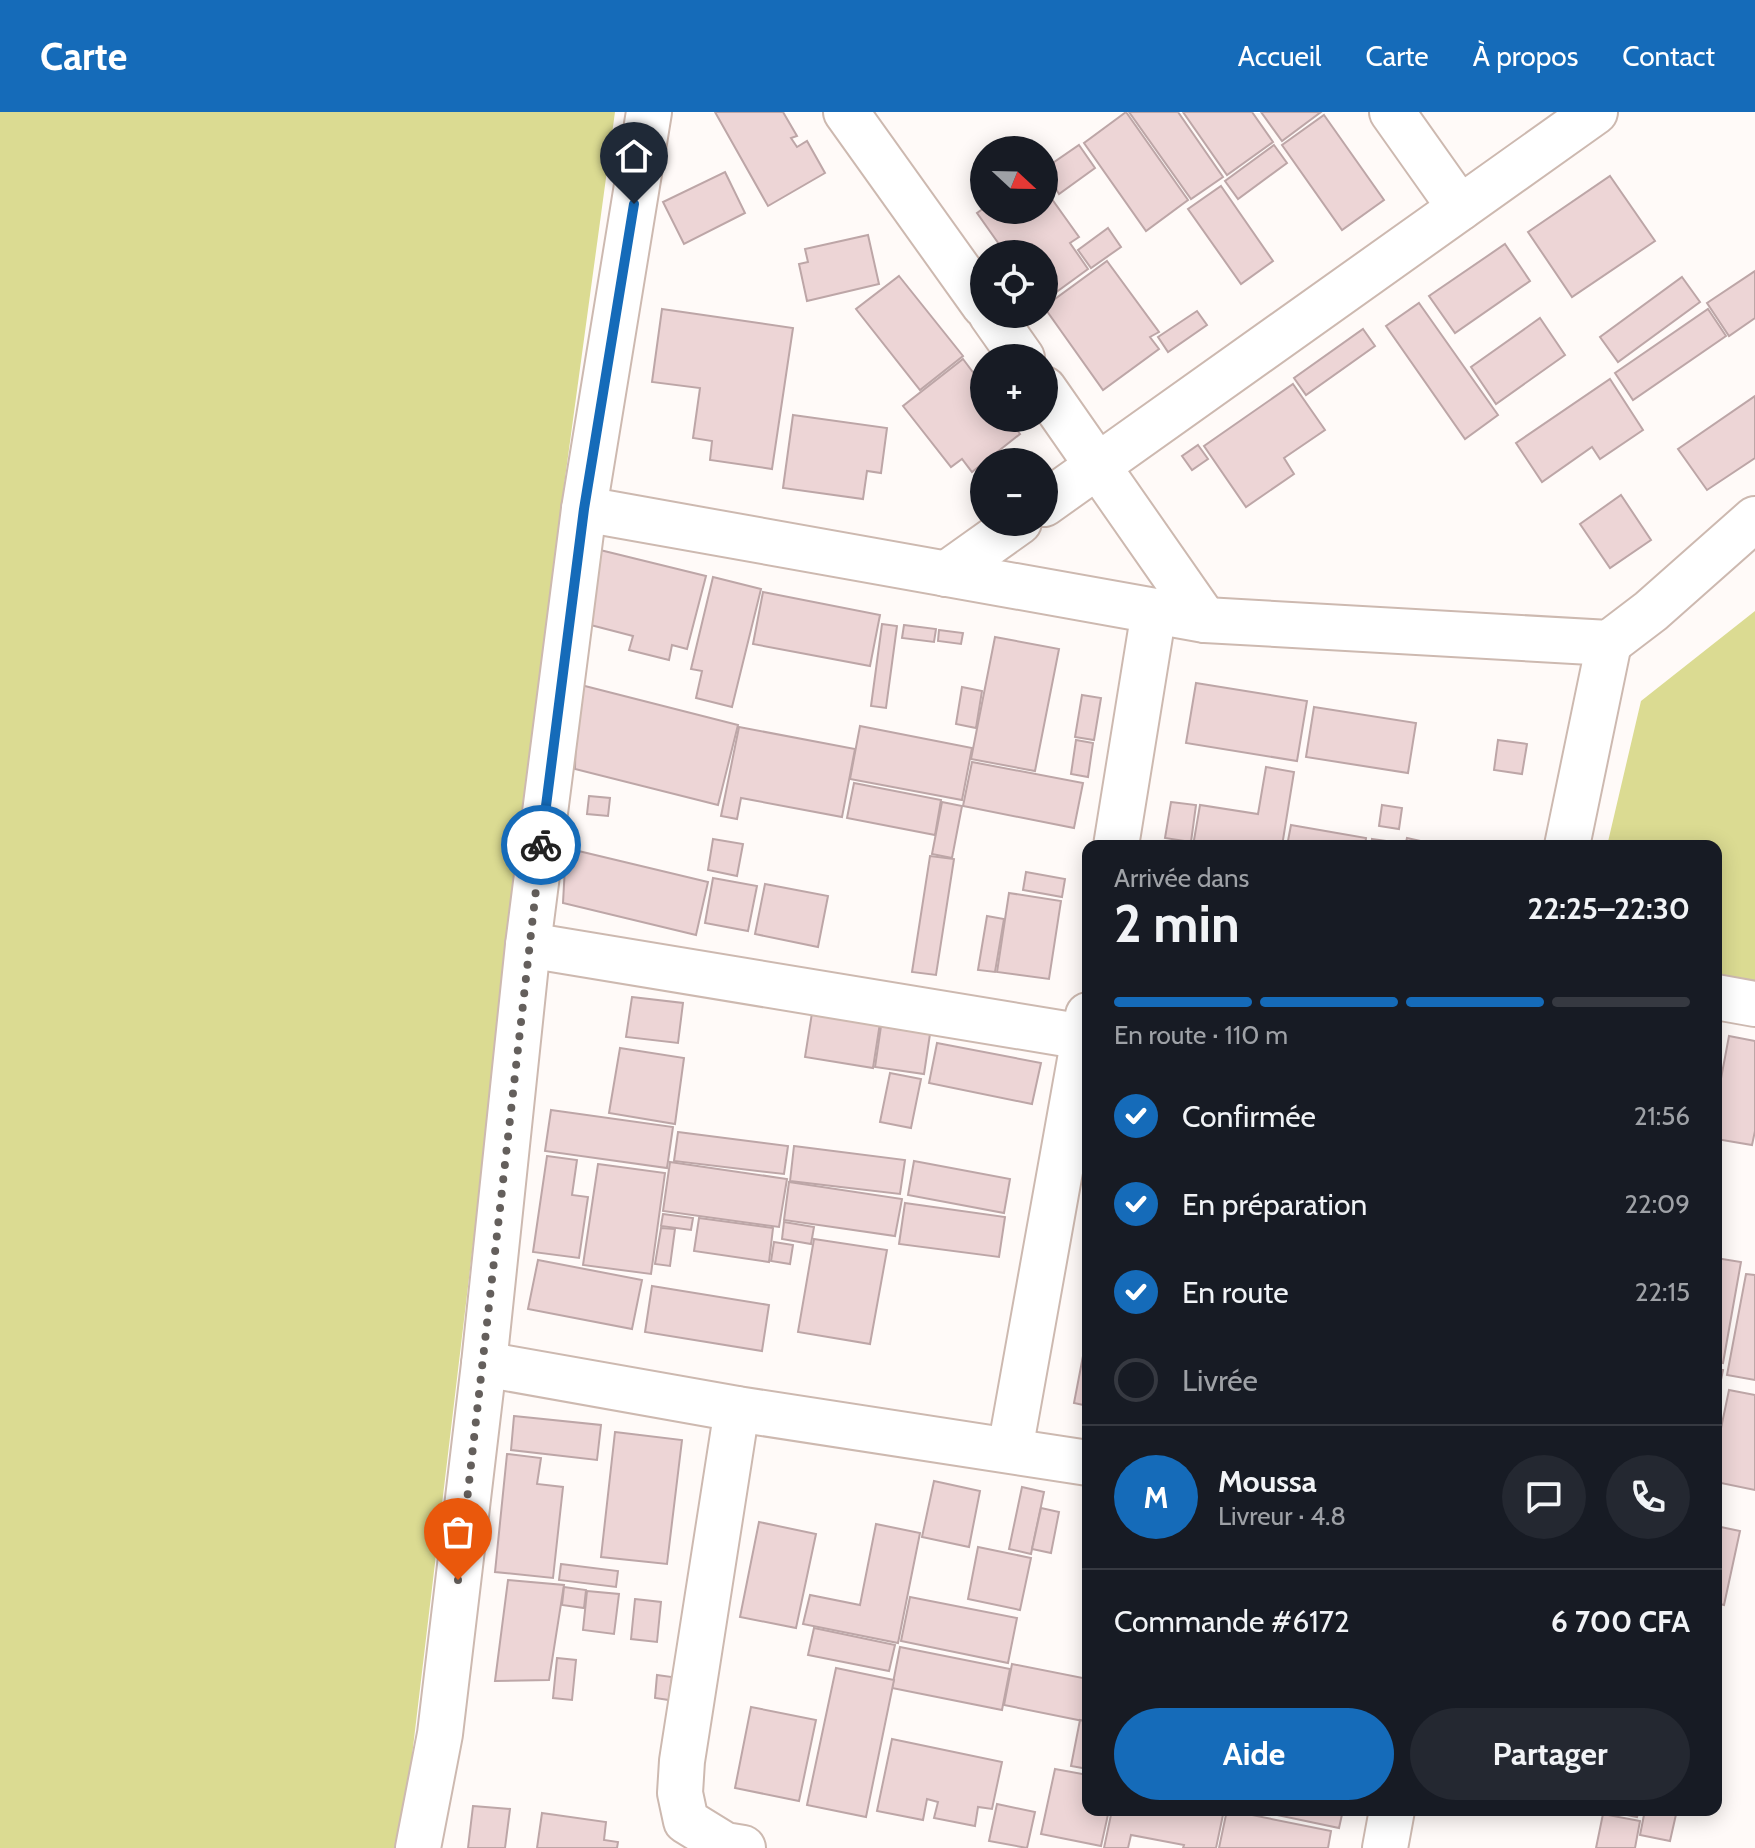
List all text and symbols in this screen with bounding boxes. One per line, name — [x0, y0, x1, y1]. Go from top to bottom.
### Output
text: Carte — [40, 33, 127, 80]
text: Accueil — [1238, 39, 1321, 73]
text: Carte — [1365, 39, 1429, 73]
text: À propos — [1473, 39, 1578, 73]
text: Contact — [1622, 39, 1715, 73]
pin — [600, 122, 668, 204]
icon: home — [612, 134, 656, 178]
north arrow — [970, 136, 1058, 224]
map controls — [970, 136, 1058, 536]
button: locate — [970, 240, 1058, 328]
button: + — [970, 344, 1058, 432]
button: − — [970, 448, 1058, 536]
courier — [501, 805, 581, 885]
icon: bike — [519, 823, 563, 867]
text: Arrivée dans — [1114, 862, 1249, 894]
text: 22:25–22:30 — [1528, 890, 1690, 927]
text: 2 min — [1114, 892, 1240, 955]
text: En route · 110 m — [1114, 1019, 1288, 1051]
icon: check — [1114, 1094, 1158, 1138]
text: Confirmée — [1182, 1098, 1316, 1135]
text: 21:56 — [1634, 1100, 1690, 1132]
icon: check — [1114, 1182, 1158, 1226]
text: En préparation — [1182, 1186, 1367, 1223]
text: 22:09 — [1624, 1188, 1690, 1220]
icon: check — [1114, 1270, 1158, 1314]
text: En route — [1182, 1274, 1289, 1311]
text: 22:15 — [1635, 1276, 1690, 1308]
text: Livrée — [1182, 1362, 1258, 1399]
button: chat — [1502, 1455, 1586, 1539]
button: phone — [1606, 1455, 1690, 1539]
text: Moussa — [1218, 1463, 1317, 1500]
text: M — [1144, 1479, 1169, 1516]
pin — [424, 1498, 492, 1580]
text: Livreur · 4.8 — [1218, 1500, 1346, 1532]
icon: bag — [436, 1510, 480, 1554]
text: Commande #6172 — [1114, 1603, 1350, 1640]
text: 6 700 CFA — [1551, 1603, 1690, 1640]
button: Aide — [1114, 1708, 1394, 1800]
button: Partager — [1410, 1708, 1690, 1800]

